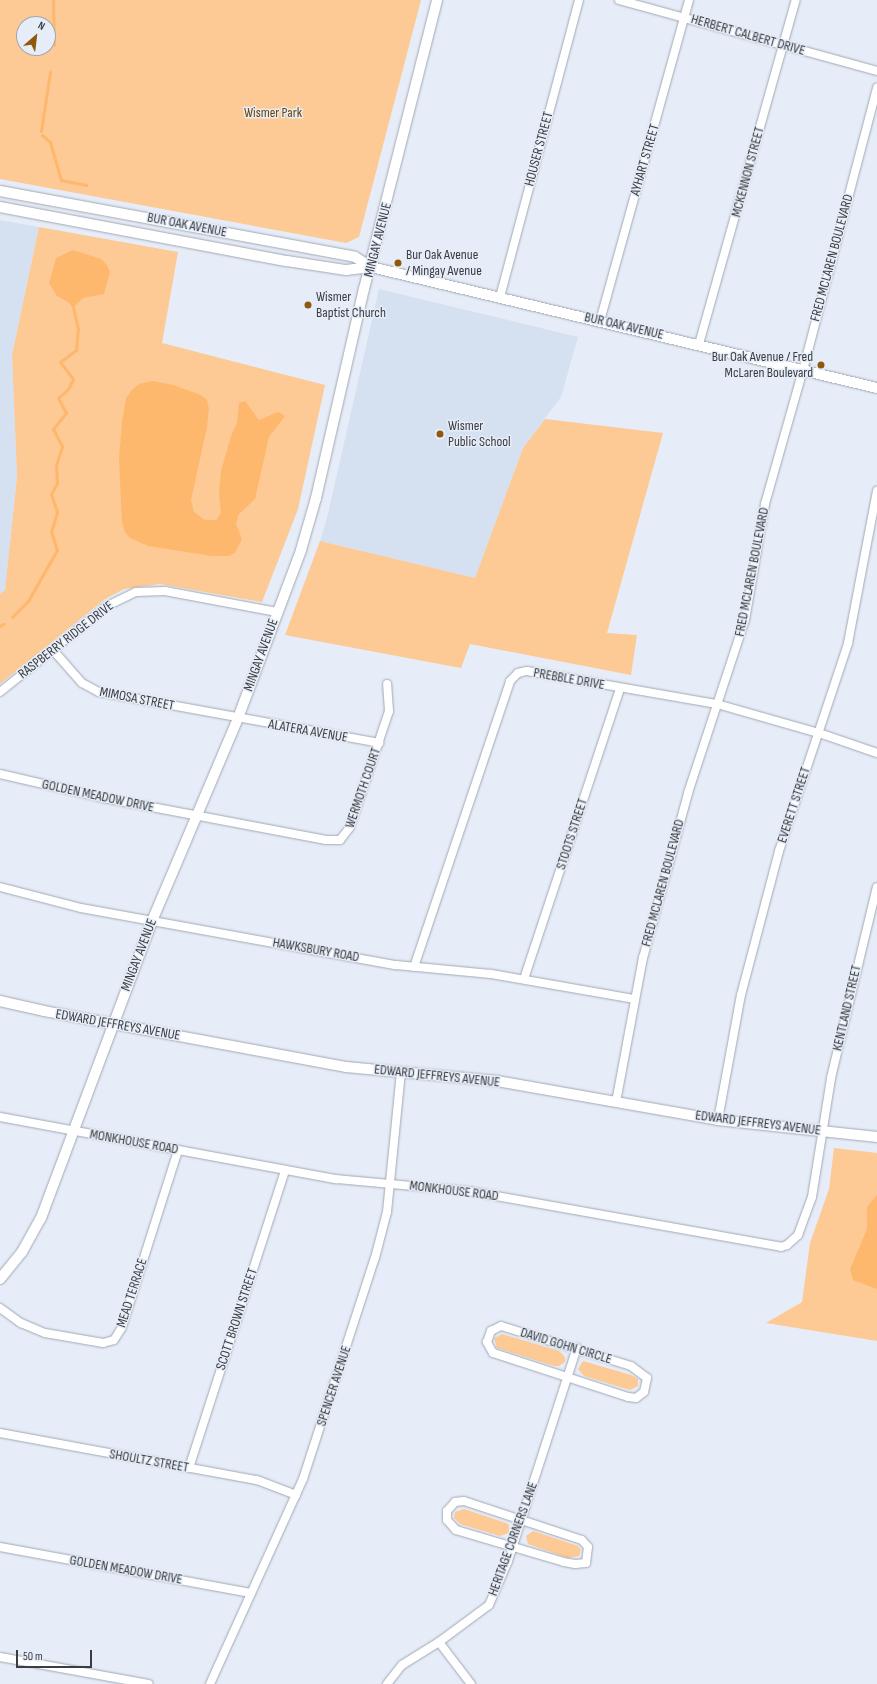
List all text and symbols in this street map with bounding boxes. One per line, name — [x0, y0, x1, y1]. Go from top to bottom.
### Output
street label: HERBERT CALBERT DRIVE — [689, 11, 807, 59]
north arrow — [16, 16, 56, 56]
text: N — [36, 19, 47, 33]
park label: Wismer Park — [244, 105, 302, 121]
street label: HOUSER STREET — [521, 110, 557, 188]
street label: AYHART STREET — [627, 122, 663, 198]
street label: MCKENNON STREET — [728, 125, 768, 219]
street label: FRED MCLAREN BOULEVARD — [807, 192, 857, 324]
street label: MINGAY AVENUE — [361, 201, 395, 279]
street label: BUR OAK AVENUE — [146, 209, 228, 241]
place label: Bur Oak Avenue / Mingay Avenue — [406, 247, 482, 280]
marker: Bur Oak Avenue / Mingay Avenue — [393, 258, 403, 268]
place label: Wismer Baptist Church — [316, 289, 386, 322]
marker: Wismer Baptist Church — [303, 300, 313, 310]
street label: BUR OAK AVENUE — [583, 309, 665, 343]
place label: Bur Oak Avenue / Fred McLaren Boulevard — [712, 349, 813, 382]
marker: Bur Oak Avenue / Fred McLaren Boulevard — [816, 360, 826, 370]
place label: Wismer Public School — [448, 418, 511, 450]
marker: Wismer Public School — [435, 429, 445, 439]
street label: FRED MCLAREN BOULEVARD — [731, 506, 773, 638]
street label: RASPBERRY RIDGE DRIVE — [15, 598, 117, 682]
street label: MINGAY AVENUE — [240, 616, 282, 694]
street label: PREBBLE DRIVE — [532, 664, 606, 694]
street label: MIMOSA STREET — [98, 684, 176, 714]
street label: ALATERA AVENUE — [267, 716, 349, 746]
street label: WERMOTH COURT — [341, 746, 385, 830]
street label: EVERETT STREET — [774, 765, 814, 845]
street label: GOLDEN MEADOW DRIVE — [40, 776, 156, 816]
street label: STOOTS STREET — [553, 796, 591, 872]
street label: FRED MCLAREN BOULEVARD — [638, 817, 688, 949]
street label: MINGAY AVENUE — [117, 916, 161, 994]
street label: HAWKSBURY ROAD — [271, 934, 361, 966]
street label: KENTLAND STREET — [829, 963, 865, 1053]
street label: EDWARD JEFFREYS AVENUE — [54, 1006, 182, 1044]
street label: EDWARD JEFFREYS AVENUE — [373, 1061, 501, 1091]
street label: EDWARD JEFFREYS AVENUE — [694, 1107, 822, 1139]
street label: MONKHOUSE ROAD — [88, 1126, 180, 1158]
street label: MONKHOUSE ROAD — [408, 1177, 500, 1205]
street label: MEAD TERRACE — [113, 1256, 151, 1330]
street label: SCOTT BROWN STREET — [213, 1266, 261, 1372]
street label: DAVID GOHN CIRCLE — [518, 1324, 614, 1368]
street label: SPENCER AVENUE — [313, 1344, 355, 1428]
street label: SHOULTZ STREET — [108, 1446, 190, 1476]
street label: HERITAGE CORNERS LANE — [485, 1480, 541, 1598]
street label: GOLDEN MEADOW DRIVE — [68, 1552, 184, 1588]
scale bar — [18, 1642, 94, 1668]
text: 50 m — [23, 1649, 43, 1664]

